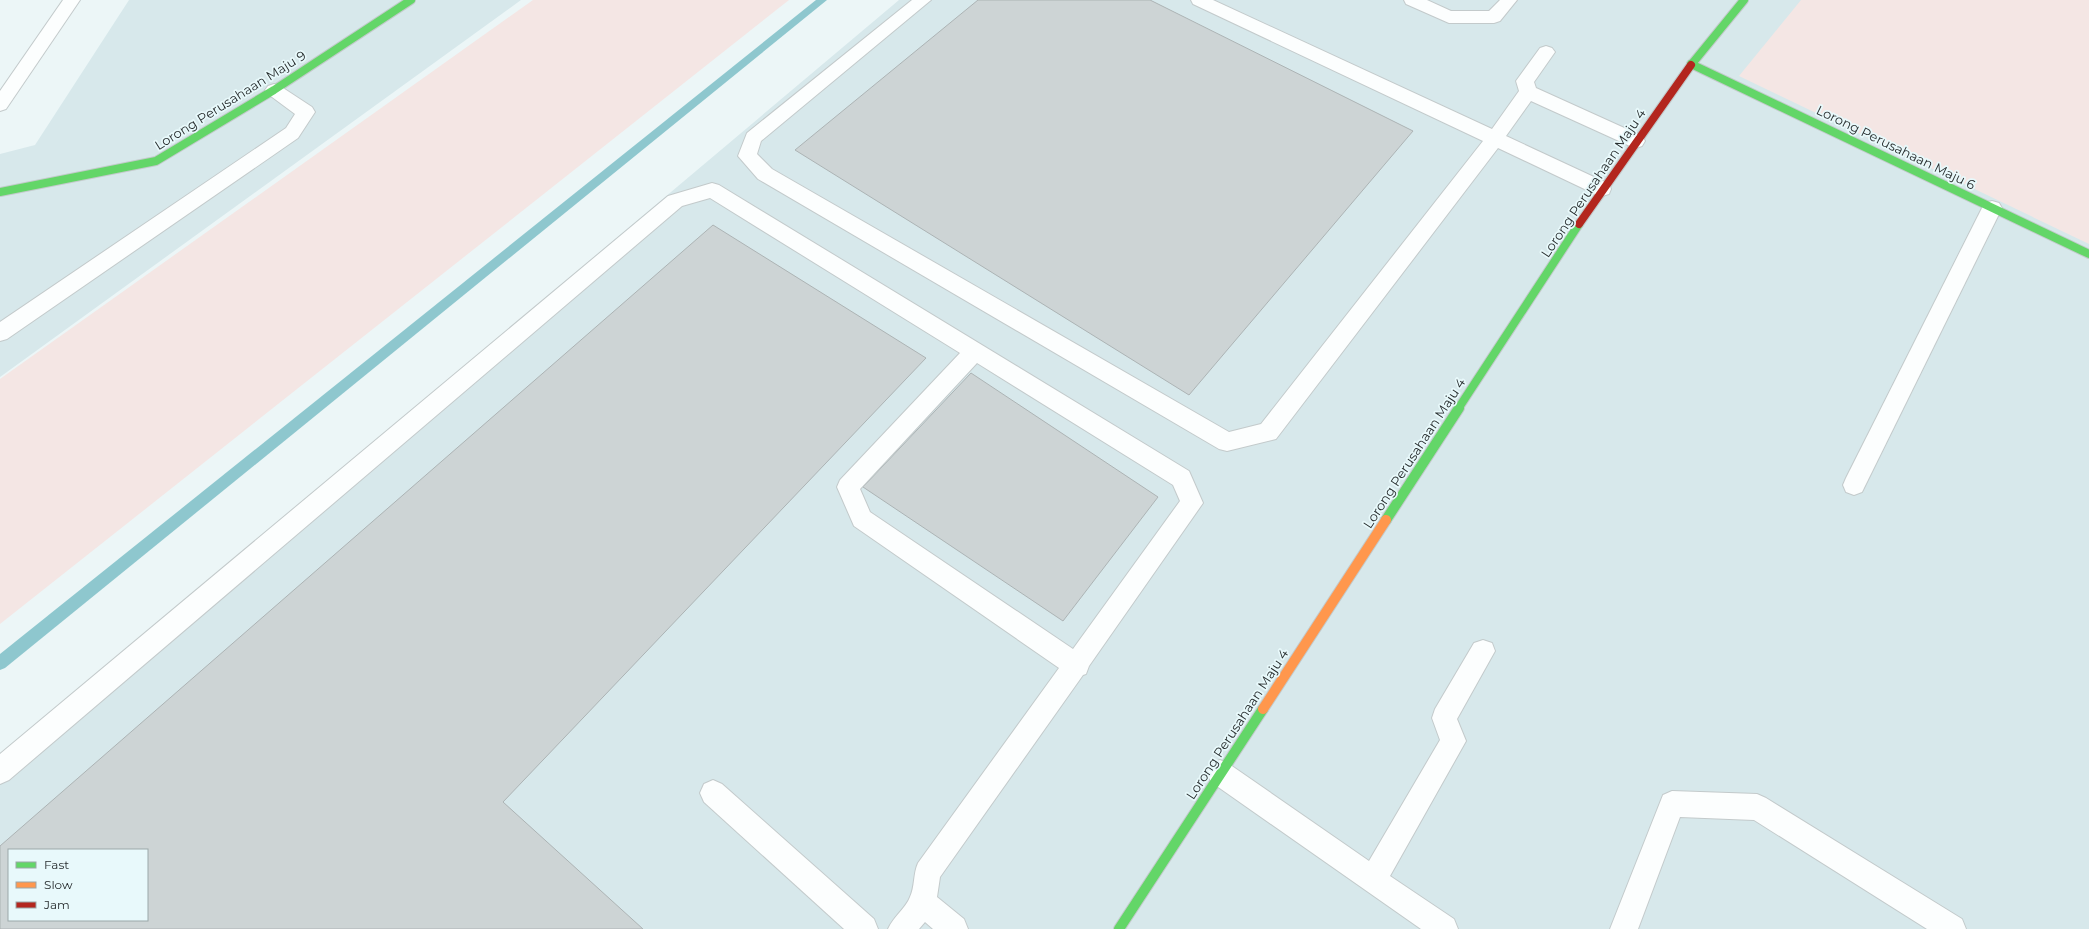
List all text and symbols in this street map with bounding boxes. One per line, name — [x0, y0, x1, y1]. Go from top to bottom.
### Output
street label: Lorong Perusahaan Maju 9 — [152, 47, 309, 153]
street label: Lorong Perusahaan Maju 6 — [1814, 101, 1978, 193]
street label: Lorong Perusahaan Maju 4 — [1537, 105, 1649, 260]
street label: Lorong Perusahaan Maju 4 — [1359, 375, 1469, 531]
street label: Lorong Perusahaan Maju 4 — [1182, 646, 1292, 802]
legend — [8, 849, 148, 921]
text: Fast — [44, 857, 69, 872]
text: Slow — [44, 877, 73, 892]
text: Jam — [43, 897, 70, 912]

